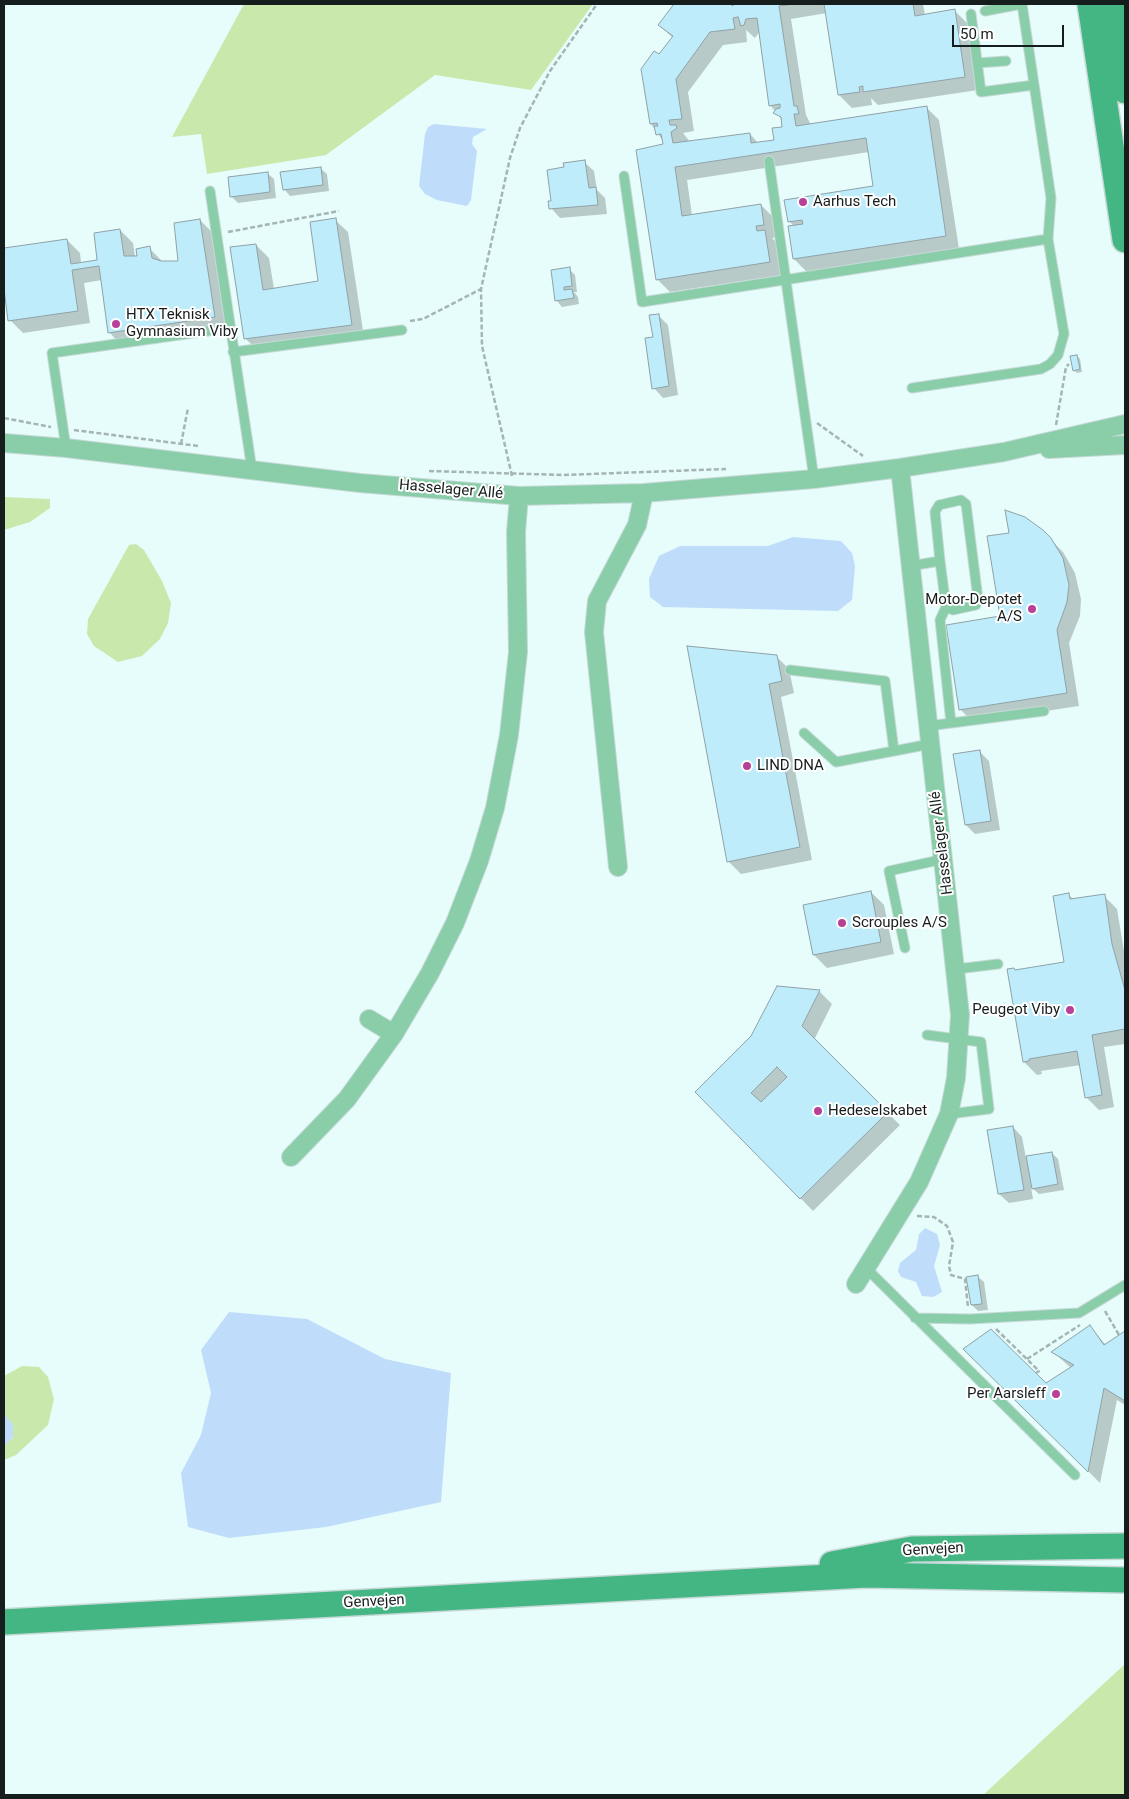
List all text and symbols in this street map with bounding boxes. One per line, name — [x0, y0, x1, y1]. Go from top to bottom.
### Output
scale bar — [954, 15, 1066, 47]
text: 50 m — [960, 25, 994, 43]
place label: Aarhus Tech — [813, 193, 896, 211]
marker: Aarhus Tech — [797, 196, 809, 208]
place label: HTX Teknisk Gymnasium Viby — [126, 306, 238, 341]
marker: HTX Teknisk Gymnasium Viby — [110, 318, 122, 330]
street label: Hasselager Allé — [398, 476, 504, 504]
place label: Motor-Depotet A/S — [925, 591, 1022, 626]
marker: Motor-Depotet A/S — [1026, 603, 1038, 615]
place label: LIND DNA — [757, 757, 824, 775]
marker: LIND DNA — [741, 760, 753, 772]
street label: Hasselager Allé — [927, 790, 957, 896]
place label: Scrouples A/S — [852, 914, 947, 932]
marker: Scrouples A/S — [836, 917, 848, 929]
place label: Peugeot Viby — [972, 1001, 1060, 1019]
marker: Peugeot Viby — [1064, 1004, 1076, 1016]
place label: Hedeselskabet — [828, 1102, 927, 1120]
marker: Hedeselskabet — [812, 1105, 824, 1117]
place label: Per Aarsleff — [967, 1385, 1046, 1403]
marker: Per Aarsleff — [1050, 1388, 1062, 1400]
street label: Genvejen — [902, 1539, 964, 1561]
street label: Genvejen — [343, 1591, 405, 1613]

